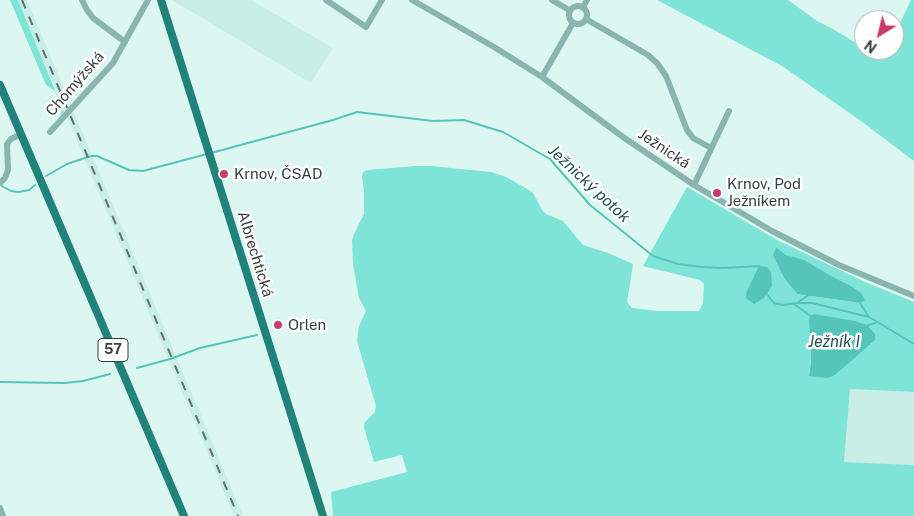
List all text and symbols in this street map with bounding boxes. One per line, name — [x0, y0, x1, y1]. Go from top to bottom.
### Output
north arrow — [854, 10, 904, 60]
text: N — [862, 37, 880, 56]
street label: Chomýžská — [42, 48, 108, 120]
street label: Ježnická — [635, 125, 693, 173]
water label: Ježnický potok — [544, 141, 634, 227]
place label: Krnov, ČSAD — [234, 165, 322, 183]
marker: Krnov, ČSAD — [218, 168, 230, 180]
place label: Krnov, Pod Ježníkem — [727, 175, 801, 210]
marker: Krnov, Pod Ježníkem — [711, 187, 723, 199]
street label: Albrechtická — [233, 209, 277, 299]
place label: Orlen — [288, 316, 326, 334]
marker: Orlen — [272, 319, 284, 331]
water label: Ježník I — [808, 332, 860, 352]
road number: 57 — [98, 338, 128, 362]

